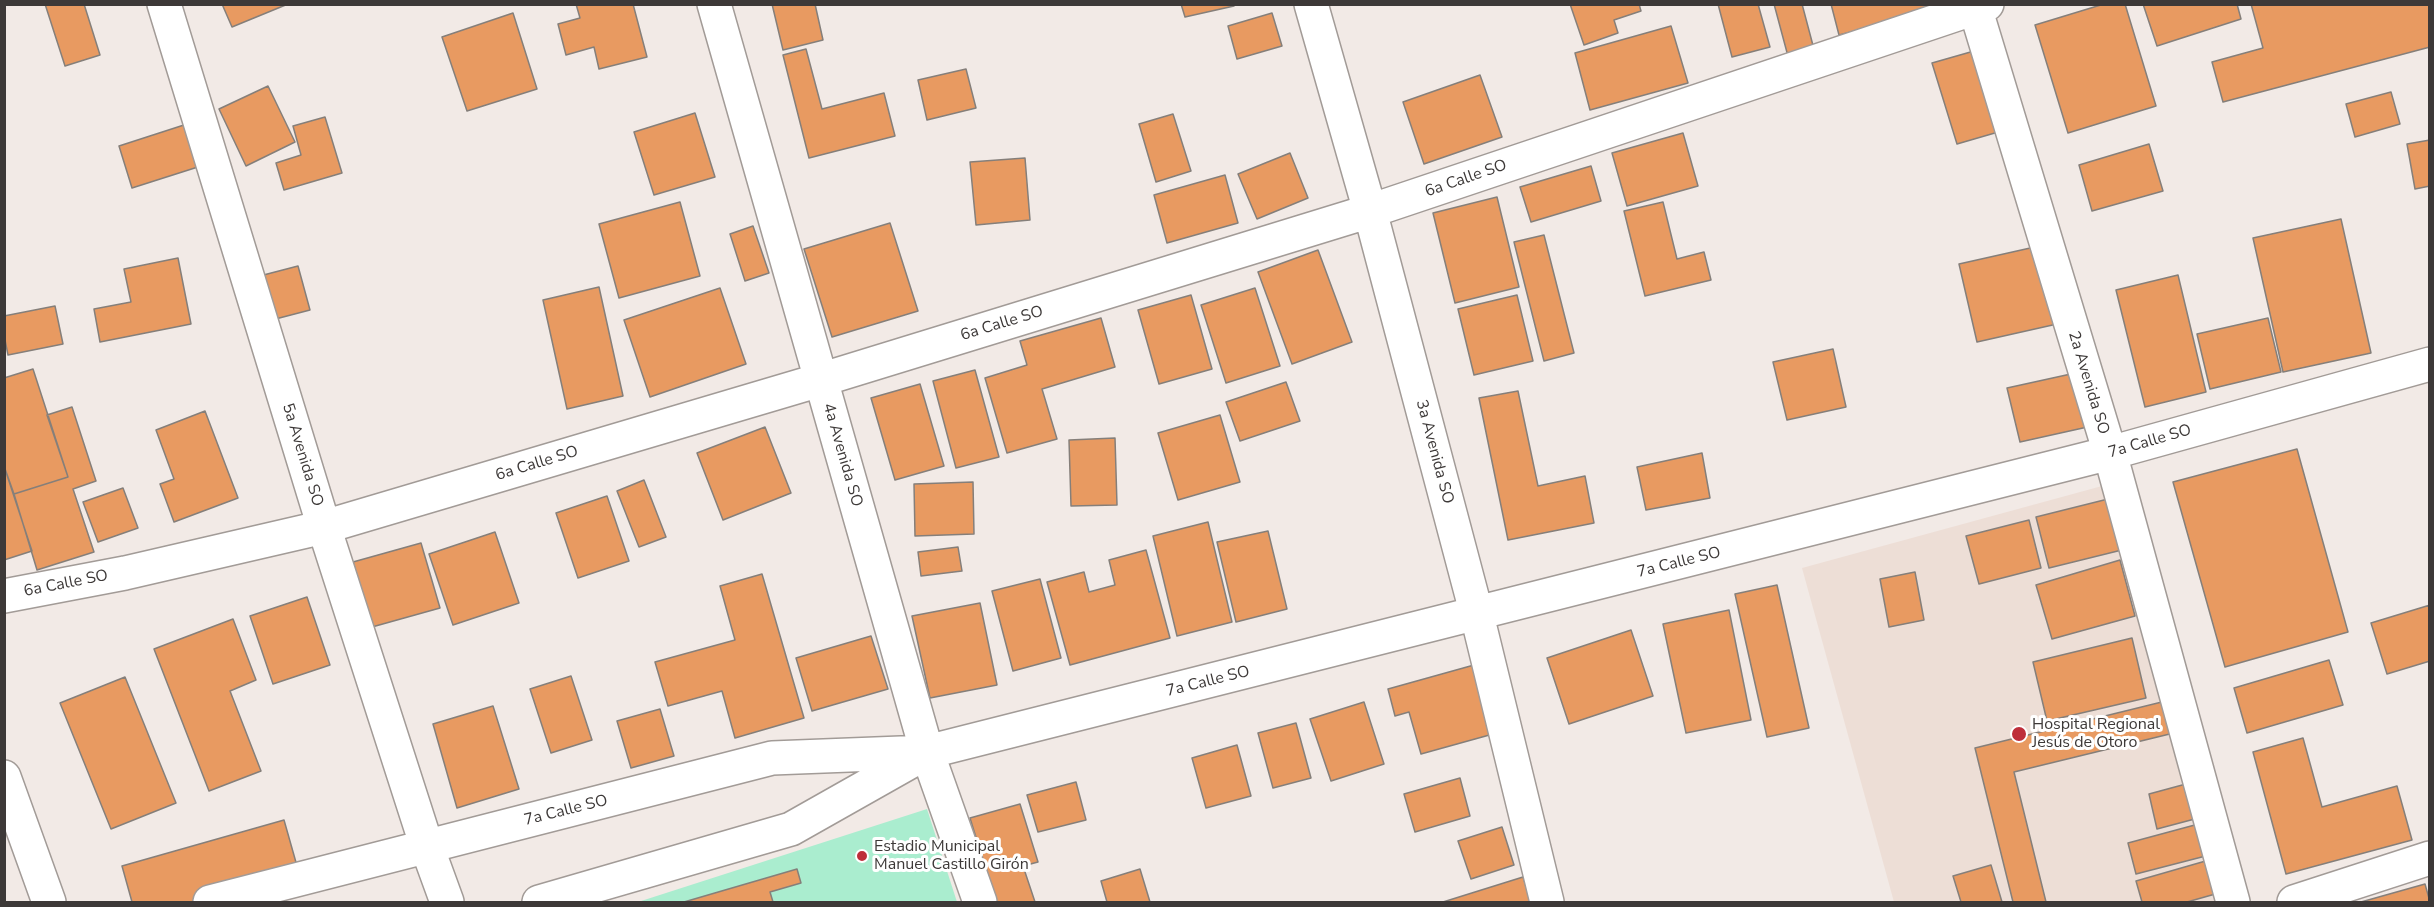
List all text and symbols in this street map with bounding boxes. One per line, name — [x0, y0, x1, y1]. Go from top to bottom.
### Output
street label: 6a Calle SO — [1423, 156, 1509, 202]
street label: 6a Calle SO — [958, 302, 1046, 346]
street label: 2a Avenida SO — [2063, 329, 2113, 437]
street label: 3a Avenida SO — [1411, 398, 1457, 506]
street label: 5a Avenida SO — [277, 401, 327, 509]
street label: 4a Avenida SO — [818, 401, 866, 509]
street label: 7a Calle SO — [2106, 421, 2194, 463]
street label: 6a Calle SO — [493, 442, 581, 486]
street label: 7a Calle SO — [1635, 543, 1723, 583]
street label: 6a Calle SO — [22, 566, 110, 602]
street label: 7a Calle SO — [1164, 662, 1252, 702]
place label: Hospital Regional Jesús de Otoro — [2032, 715, 2160, 753]
marker: Hospital Regional Jesús de Otoro — [2010, 725, 2028, 743]
street label: 7a Calle SO — [522, 791, 610, 831]
place label: Estadio Municipal Manuel Castillo Girón — [874, 837, 1029, 875]
marker: Estadio Municipal Manuel Castillo Girón — [855, 849, 869, 863]

